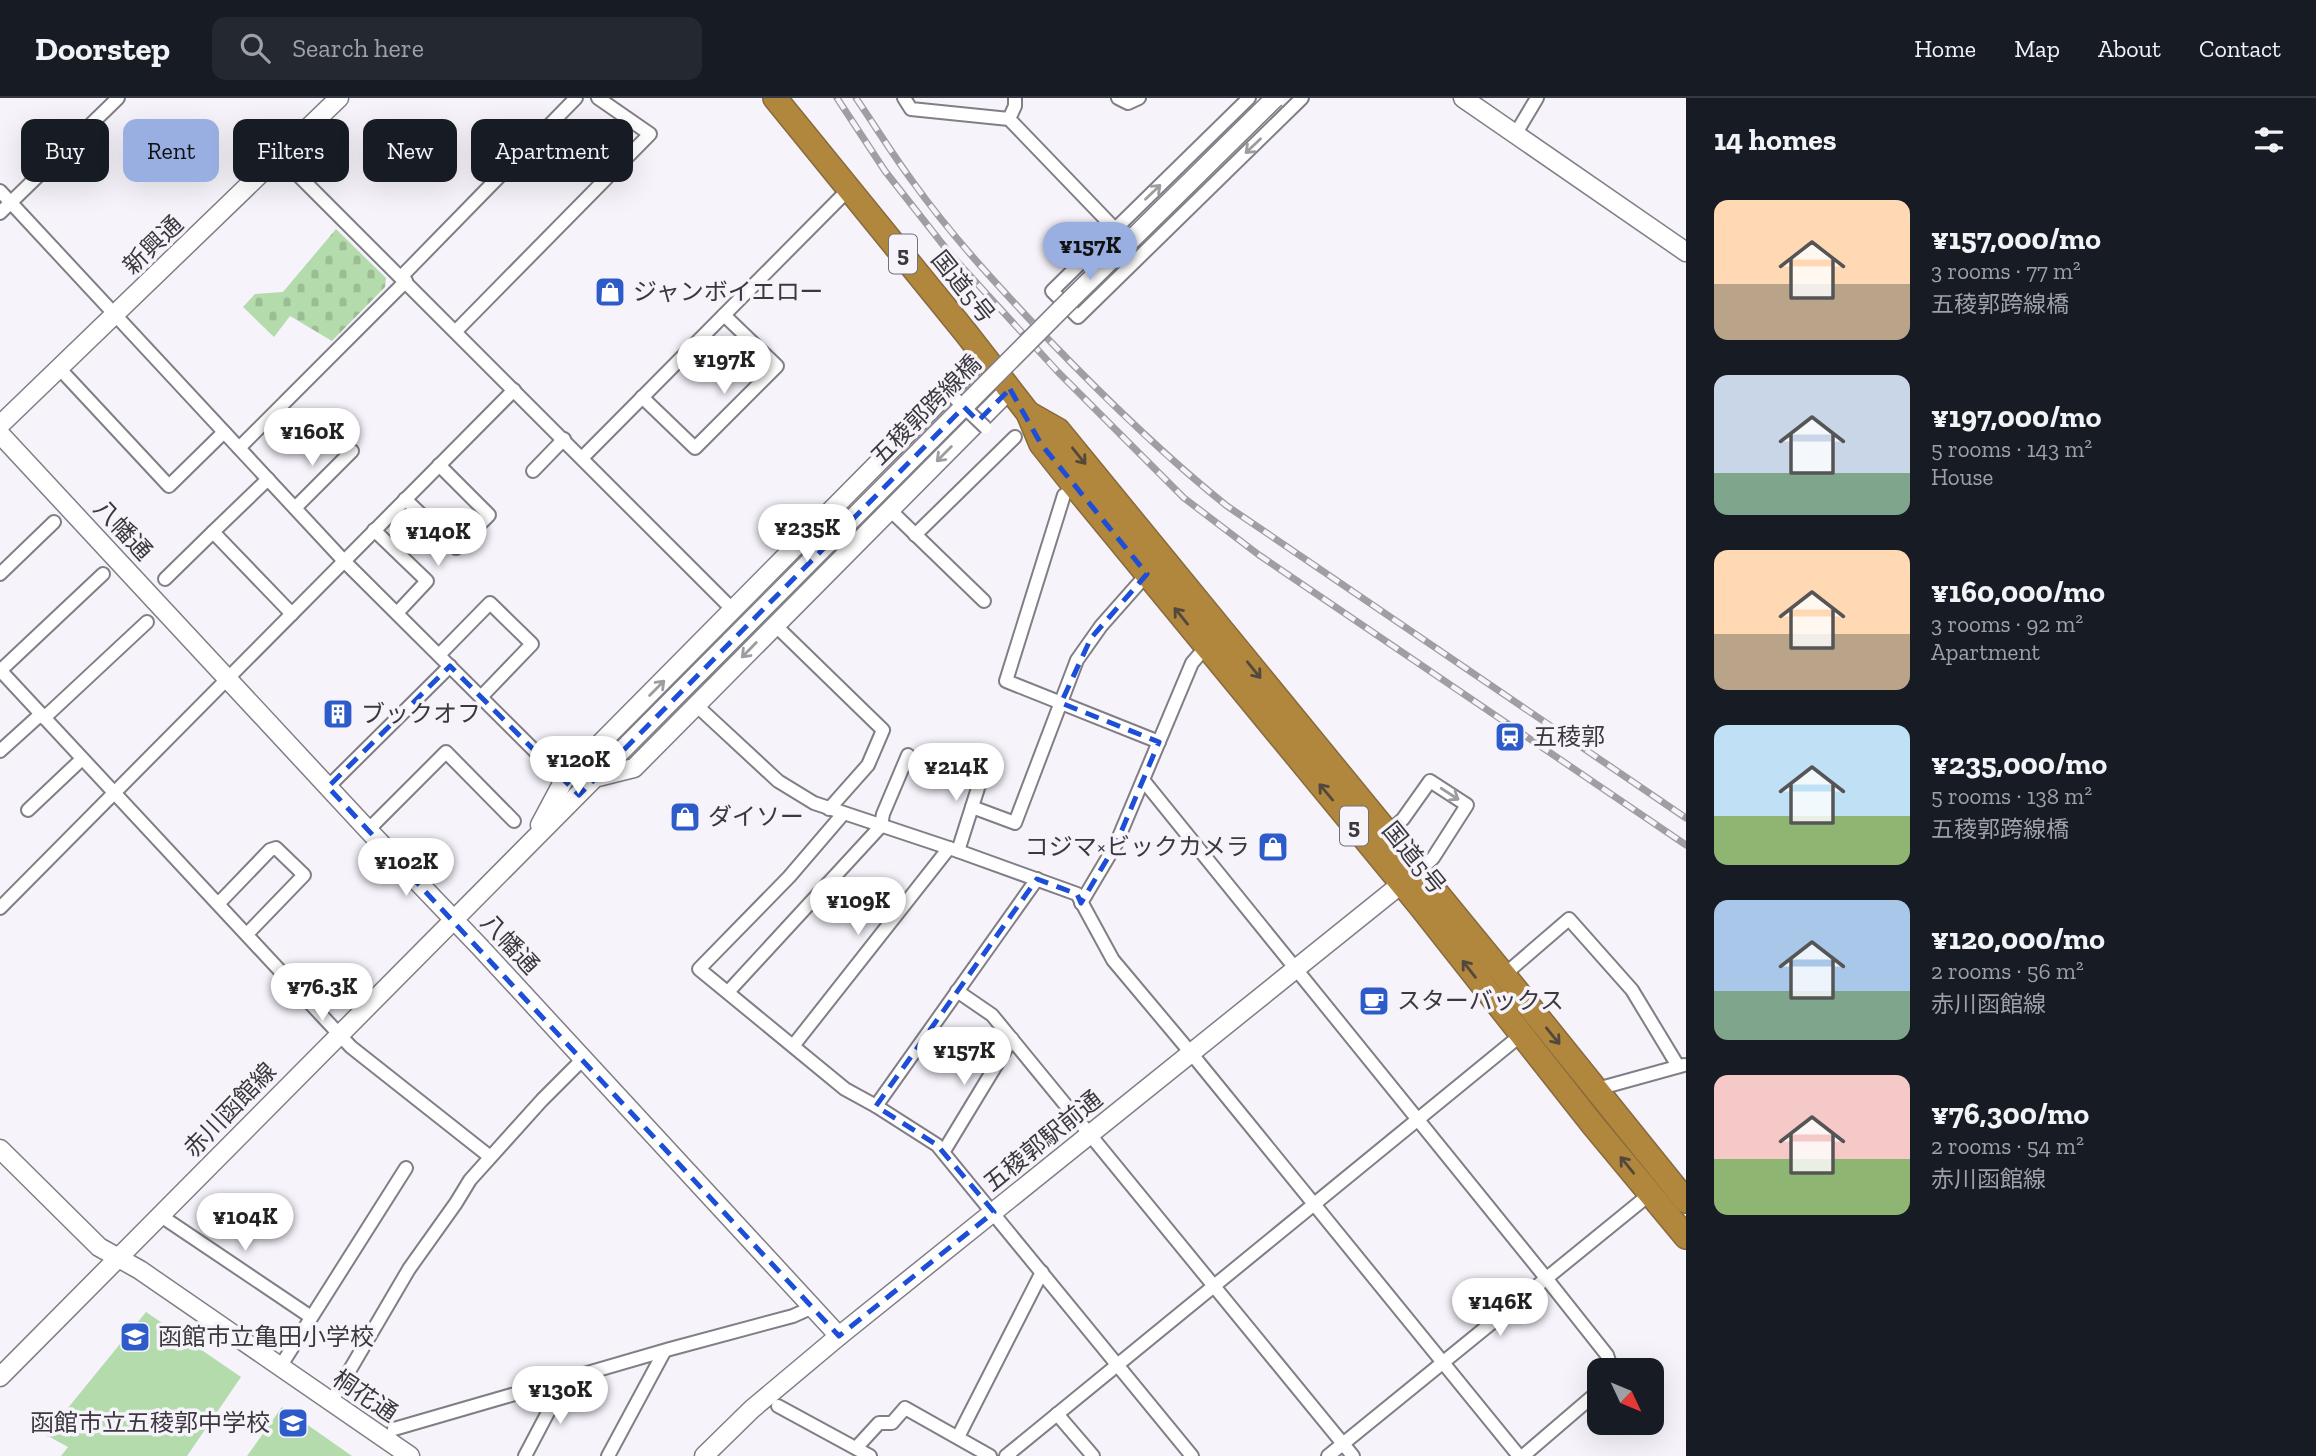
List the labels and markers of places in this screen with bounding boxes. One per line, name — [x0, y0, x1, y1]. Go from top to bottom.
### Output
pin: ¥157K — [1041, 222, 1139, 282]
shop icon: ジャンボイエロー — [593, 275, 627, 309]
place label: ジャンボイエロー — [633, 277, 824, 306]
pin: ¥197K — [675, 336, 773, 396]
pin: ¥160K — [263, 408, 361, 468]
pin: ¥235K — [758, 504, 856, 564]
pin: ¥140K — [389, 508, 487, 568]
building icon: ブックオフ — [321, 697, 355, 731]
place label: ブックオフ — [361, 699, 481, 728]
station icon: 五稜郭 — [1493, 720, 1527, 754]
place label: 五稜郭 — [1533, 722, 1605, 751]
pin: ¥120K — [529, 736, 627, 796]
pin: ¥214K — [907, 744, 1005, 803]
shop icon: ダイソー — [668, 800, 702, 834]
place label: ダイソー — [708, 802, 804, 831]
shop icon: コジマ×ビックカメラ — [1256, 830, 1290, 864]
place label: コジマ×ビックカメラ — [1025, 832, 1250, 861]
pin: ¥102K — [357, 838, 455, 898]
pin: ¥109K — [809, 878, 907, 937]
pin: ¥76.3K — [265, 964, 379, 1023]
cafe icon: スターバックス — [1357, 984, 1391, 1018]
place label: スターバックス — [1397, 986, 1564, 1015]
pin: ¥157K — [915, 1028, 1013, 1087]
pin: ¥104K — [196, 1194, 294, 1253]
pin: ¥146K — [1451, 1278, 1549, 1338]
school or university icon: 函館市立亀田小学校 — [118, 1320, 152, 1354]
place label: 函館市立亀田小学校 — [158, 1322, 374, 1351]
pin: ¥130K — [511, 1366, 609, 1426]
school or university icon: 函館市立五稜郭中学校 — [276, 1406, 310, 1440]
place label: 函館市立五稜郭中学校 — [30, 1408, 270, 1437]

